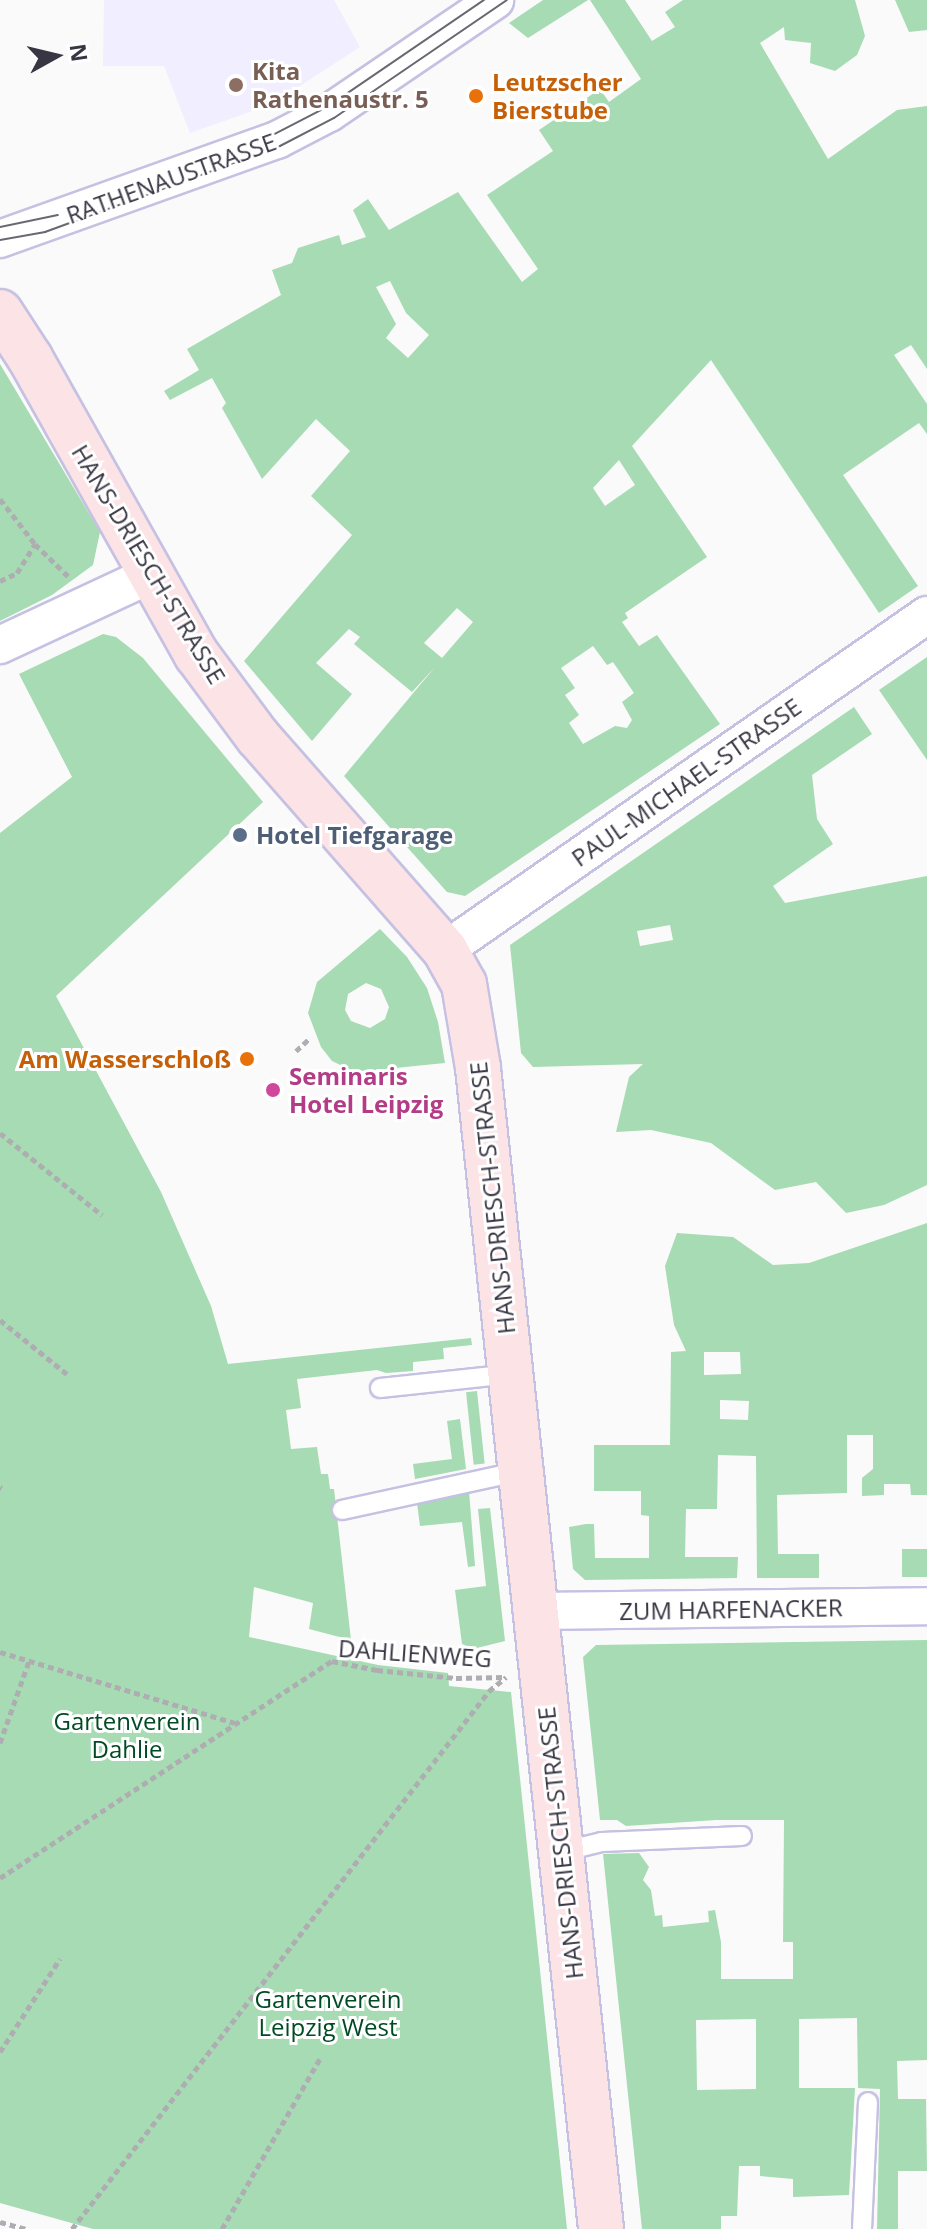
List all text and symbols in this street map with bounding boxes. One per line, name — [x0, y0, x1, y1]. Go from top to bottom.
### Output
north arrow — [16, 16, 96, 96]
text: N — [64, 42, 96, 64]
place label: Kita Rathenaustr. 5 — [252, 57, 429, 113]
place label: Leutzscher Bierstube — [492, 68, 623, 124]
marker: Kita Rathenaustr. 5 — [227, 76, 245, 94]
marker: Leutzscher Bierstube — [467, 87, 485, 105]
street label: RATHENAUSTRASSE — [62, 127, 280, 229]
street label: HANS-DRIESCH-STRASSE — [66, 439, 232, 689]
street label: PAUL-MICHAEL-STRASSE — [566, 692, 806, 872]
place label: Hotel Tiefgarage — [256, 821, 453, 849]
marker: Hotel Tiefgarage — [231, 826, 249, 844]
place label: Am Wasserschloß — [19, 1045, 231, 1073]
marker: Am Wasserschloß — [238, 1050, 256, 1068]
street label: HANS-DRIESCH-STRASSE — [463, 1060, 521, 1336]
place label: Seminaris Hotel Leipzig — [289, 1062, 443, 1118]
marker: Seminaris Hotel Leipzig — [264, 1081, 282, 1099]
street label: ZUM HARFENACKER — [619, 1593, 843, 1625]
street label: DAHLIENWEG — [337, 1633, 493, 1673]
street label: HANS-DRIESCH-STRASSE — [531, 1705, 589, 1981]
park label: Gartenverein Dahlie — [54, 1707, 200, 1763]
park label: Gartenverein Leipzig West — [255, 1985, 401, 2041]

